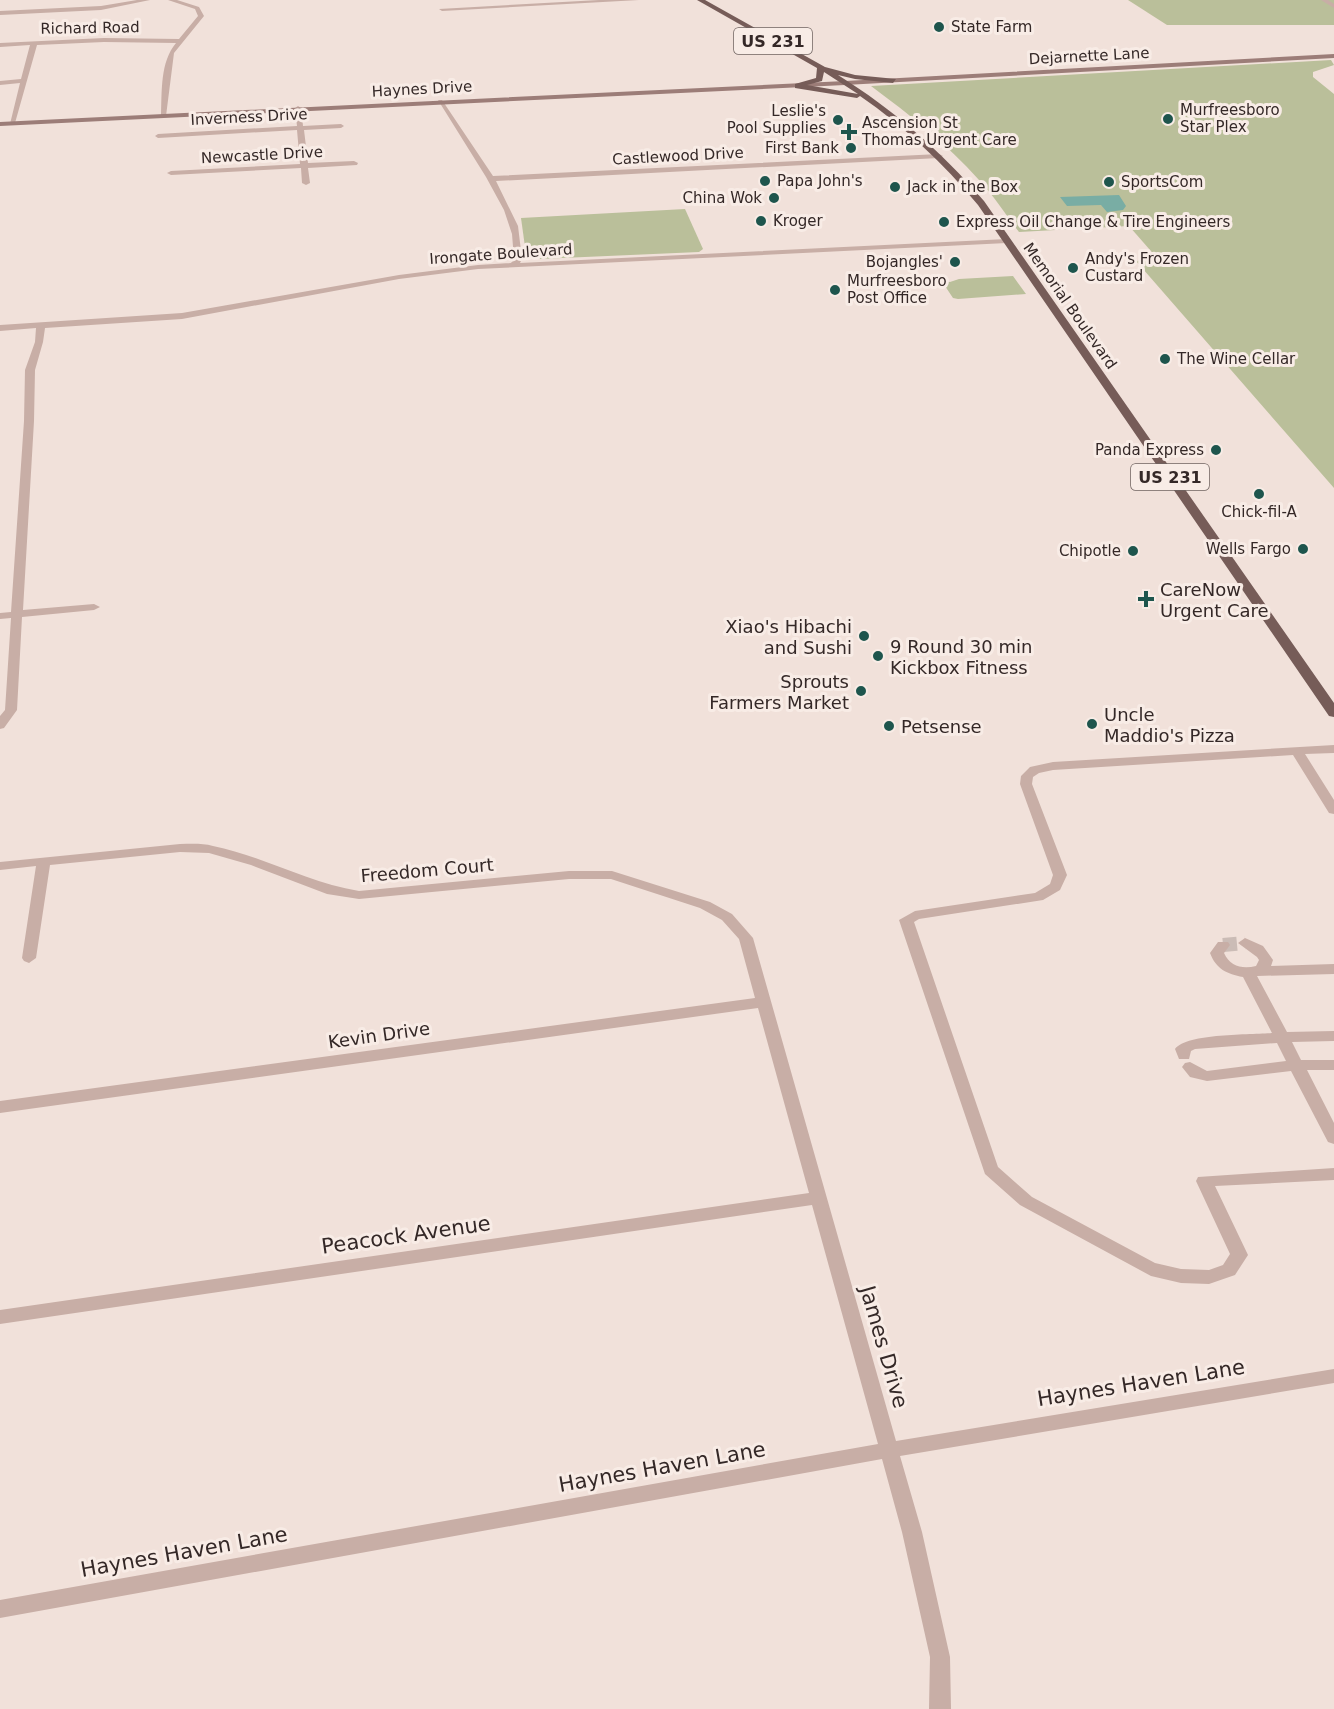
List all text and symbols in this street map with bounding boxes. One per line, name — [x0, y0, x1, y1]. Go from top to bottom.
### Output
street label: Richard Road — [40, 18, 140, 38]
place label: State Farm — [951, 18, 1032, 36]
marker: State Farm — [932, 20, 946, 34]
road number: US 231 — [734, 28, 812, 54]
street label: Dejarnette Lane — [1028, 44, 1150, 68]
street label: Haynes Drive — [371, 77, 473, 101]
place label: Murfreesboro Star Plex — [1180, 101, 1280, 136]
place label: Leslie's Pool Supplies — [727, 102, 826, 137]
street label: Inverness Drive — [190, 105, 308, 129]
marker: Murfreesboro Star Plex — [1161, 112, 1175, 126]
marker: Leslie's Pool Supplies — [831, 113, 845, 127]
place label: Ascension St Thomas Urgent Care — [861, 114, 1017, 149]
marker: Ascension St Thomas Urgent Care — [840, 123, 858, 141]
place label: First Bank — [765, 139, 839, 157]
marker: First Bank — [844, 141, 858, 155]
street label: Newcastle Drive — [201, 143, 323, 167]
street label: Castlewood Drive — [612, 144, 744, 168]
place label: Papa John's — [777, 172, 863, 190]
place label: SportsCom — [1121, 173, 1203, 191]
marker: Papa John's — [758, 174, 772, 188]
marker: SportsCom — [1102, 175, 1116, 189]
place label: Jack in the Box — [906, 178, 1018, 196]
marker: Jack in the Box — [888, 180, 902, 194]
place label: China Wok — [683, 189, 762, 207]
marker: China Wok — [767, 191, 781, 205]
place label: Kroger — [773, 212, 824, 230]
place label: Express Oil Change & Tire Engineers — [956, 213, 1230, 231]
marker: Kroger — [754, 214, 768, 228]
marker: Express Oil Change & Tire Engineers — [937, 215, 951, 229]
street label: Memorial Boulevard — [1020, 239, 1120, 373]
street label: Irongate Boulevard — [429, 240, 573, 268]
place label: Andy's Frozen Custard — [1085, 250, 1189, 285]
place label: Bojangles' — [866, 253, 943, 271]
marker: Bojangles' — [948, 255, 962, 269]
marker: Andy's Frozen Custard — [1066, 261, 1080, 275]
place label: Murfreesboro Post Office — [847, 272, 947, 307]
marker: Murfreesboro Post Office — [828, 283, 842, 297]
place label: The Wine Cellar — [1176, 350, 1296, 368]
marker: The Wine Cellar — [1158, 352, 1172, 366]
place label: Panda Express — [1095, 441, 1204, 459]
marker: Panda Express — [1209, 443, 1223, 457]
road number: US 231 — [1131, 464, 1209, 490]
marker: Chick-fil-A — [1252, 487, 1266, 501]
place label: Chick-fil-A — [1221, 503, 1297, 521]
place label: Wells Fargo — [1206, 540, 1291, 558]
place label: Chipotle — [1059, 542, 1121, 560]
marker: Wells Fargo — [1296, 542, 1310, 556]
marker: Chipotle — [1126, 544, 1140, 558]
place label: CareNow Urgent Care — [1160, 579, 1269, 621]
marker: CareNow Urgent Care — [1137, 590, 1155, 608]
place label: Xiao's Hibachi and Sushi — [725, 616, 852, 658]
marker: Xiao's Hibachi and Sushi — [857, 629, 871, 643]
place label: 9 Round 30 min Kickbox Fitness — [890, 636, 1032, 678]
marker: 9 Round 30 min Kickbox Fitness — [871, 649, 885, 663]
place label: Sprouts Farmers Market — [709, 671, 849, 713]
marker: Sprouts Farmers Market — [854, 684, 868, 698]
place label: Uncle Maddio's Pizza — [1104, 704, 1235, 746]
place label: Petsense — [901, 716, 982, 737]
marker: Uncle Maddio's Pizza — [1085, 717, 1099, 731]
marker: Petsense — [882, 719, 896, 733]
street label: Freedom Court — [360, 854, 494, 886]
street label: Kevin Drive — [327, 1017, 431, 1053]
street label: Peacock Avenue — [320, 1211, 492, 1259]
street label: James Drive — [855, 1281, 913, 1411]
street label: Haynes Haven Lane — [1036, 1355, 1246, 1411]
street label: Haynes Haven Lane — [557, 1437, 767, 1497]
street label: Haynes Haven Lane — [79, 1522, 289, 1582]

